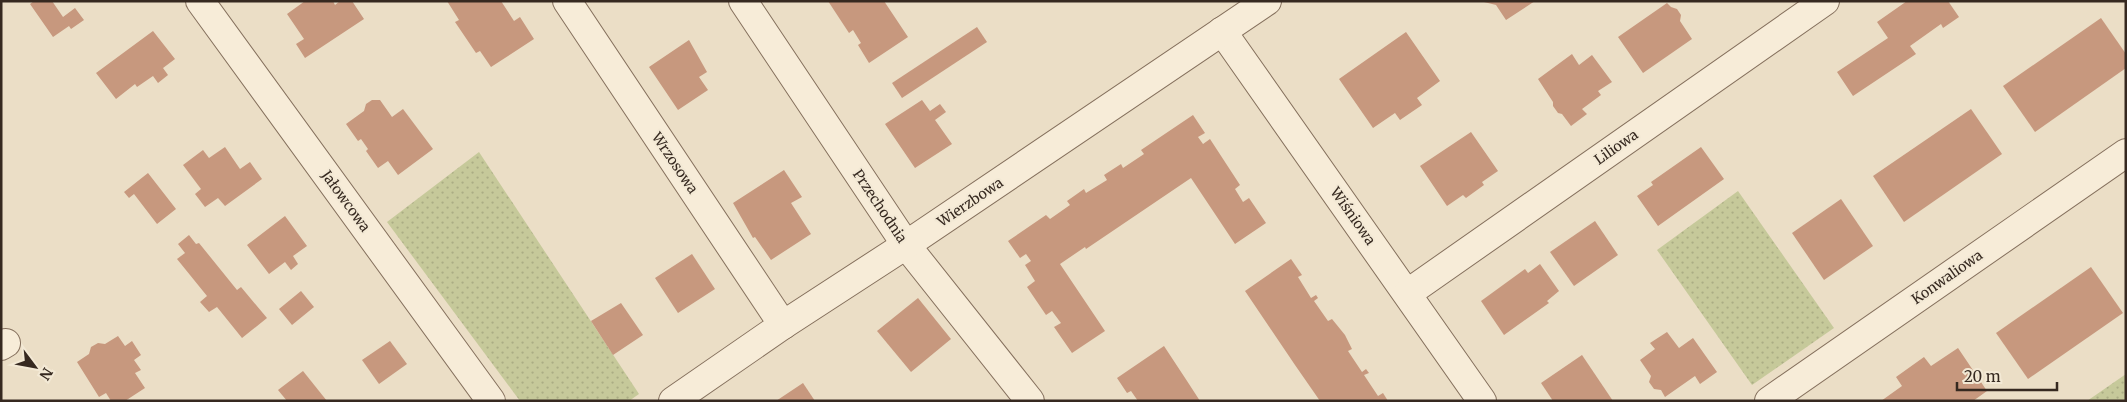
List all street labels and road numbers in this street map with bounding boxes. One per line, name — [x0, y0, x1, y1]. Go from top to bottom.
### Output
street label: Liliowa — [1591, 125, 1642, 169]
street label: Wrzosowa — [647, 128, 702, 197]
street label: Jałowcowa — [317, 166, 375, 236]
street label: Przechodnia — [849, 166, 911, 247]
street label: Wierzbowa — [933, 173, 1007, 231]
street label: Wiśniowa — [1326, 183, 1380, 249]
street label: Konwaliowa — [1908, 246, 1986, 308]

